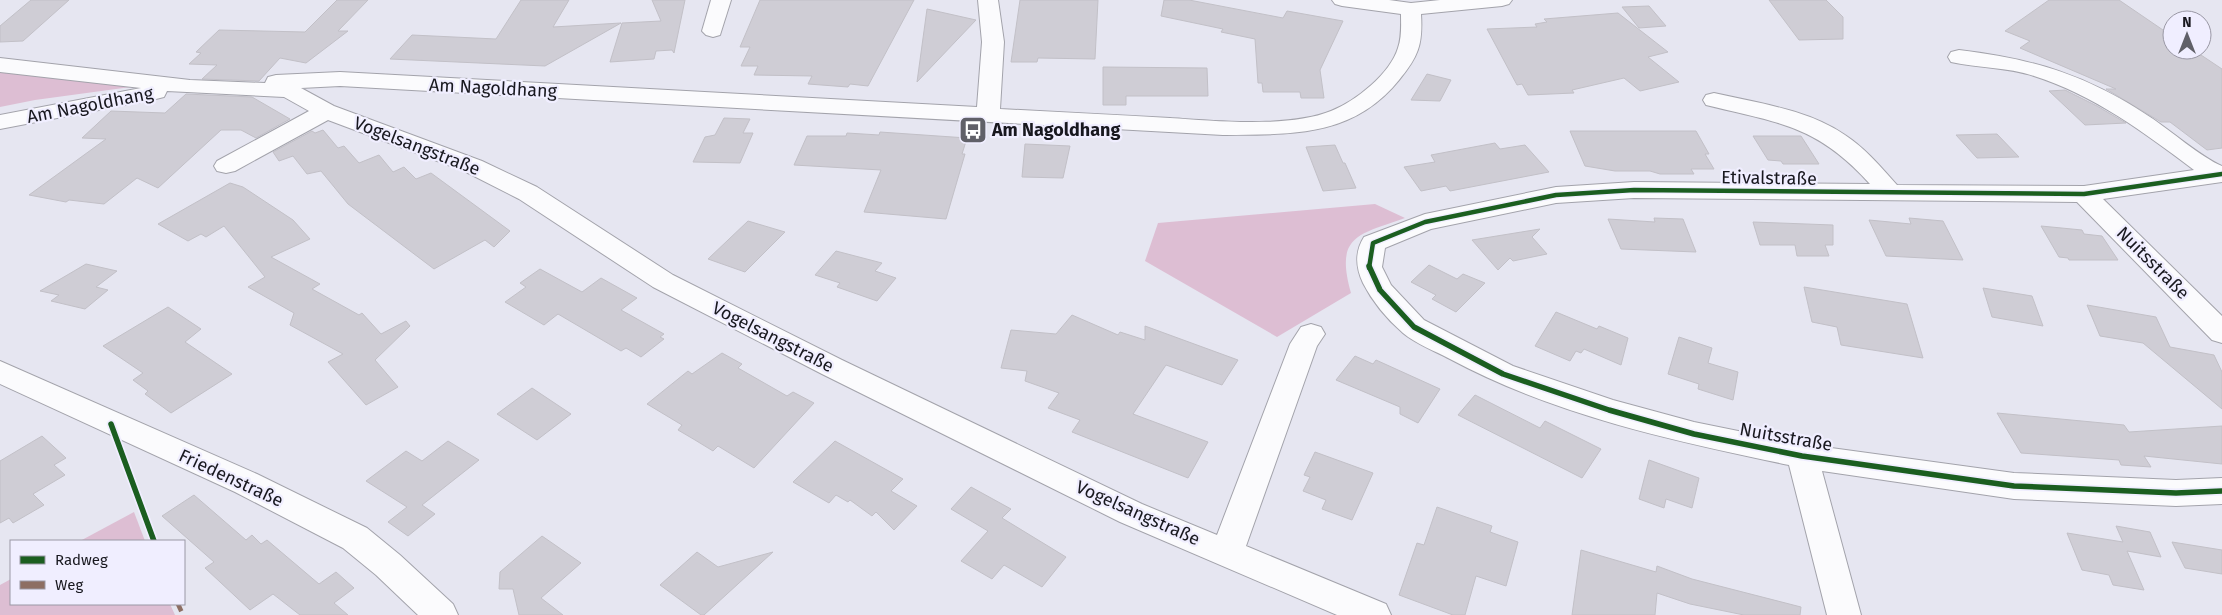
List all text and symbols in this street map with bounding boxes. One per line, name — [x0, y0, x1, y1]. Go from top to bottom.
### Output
north arrow — [2162, 10, 2212, 60]
text: N — [2182, 14, 2192, 31]
street label: Am Nagoldhang — [428, 74, 558, 102]
street label: Am Nagoldhang — [25, 82, 156, 128]
street label: Vogelsangstraße — [351, 112, 483, 180]
bus stop icon: Am Nagoldhang — [958, 115, 988, 145]
place label: Am Nagoldhang — [991, 119, 1120, 141]
street label: Etivalstraße — [1721, 166, 1817, 190]
street label: Nuitsstraße — [2112, 222, 2194, 304]
street label: Vogelsangstraße — [709, 297, 837, 377]
street label: Nuitsstraße — [1738, 418, 1834, 456]
street label: Friedenstraße — [175, 444, 287, 512]
street label: Vogelsangstraße — [1073, 476, 1203, 550]
legend — [10, 540, 185, 605]
text: Radweg — [55, 551, 108, 569]
text: Weg — [55, 576, 83, 594]

